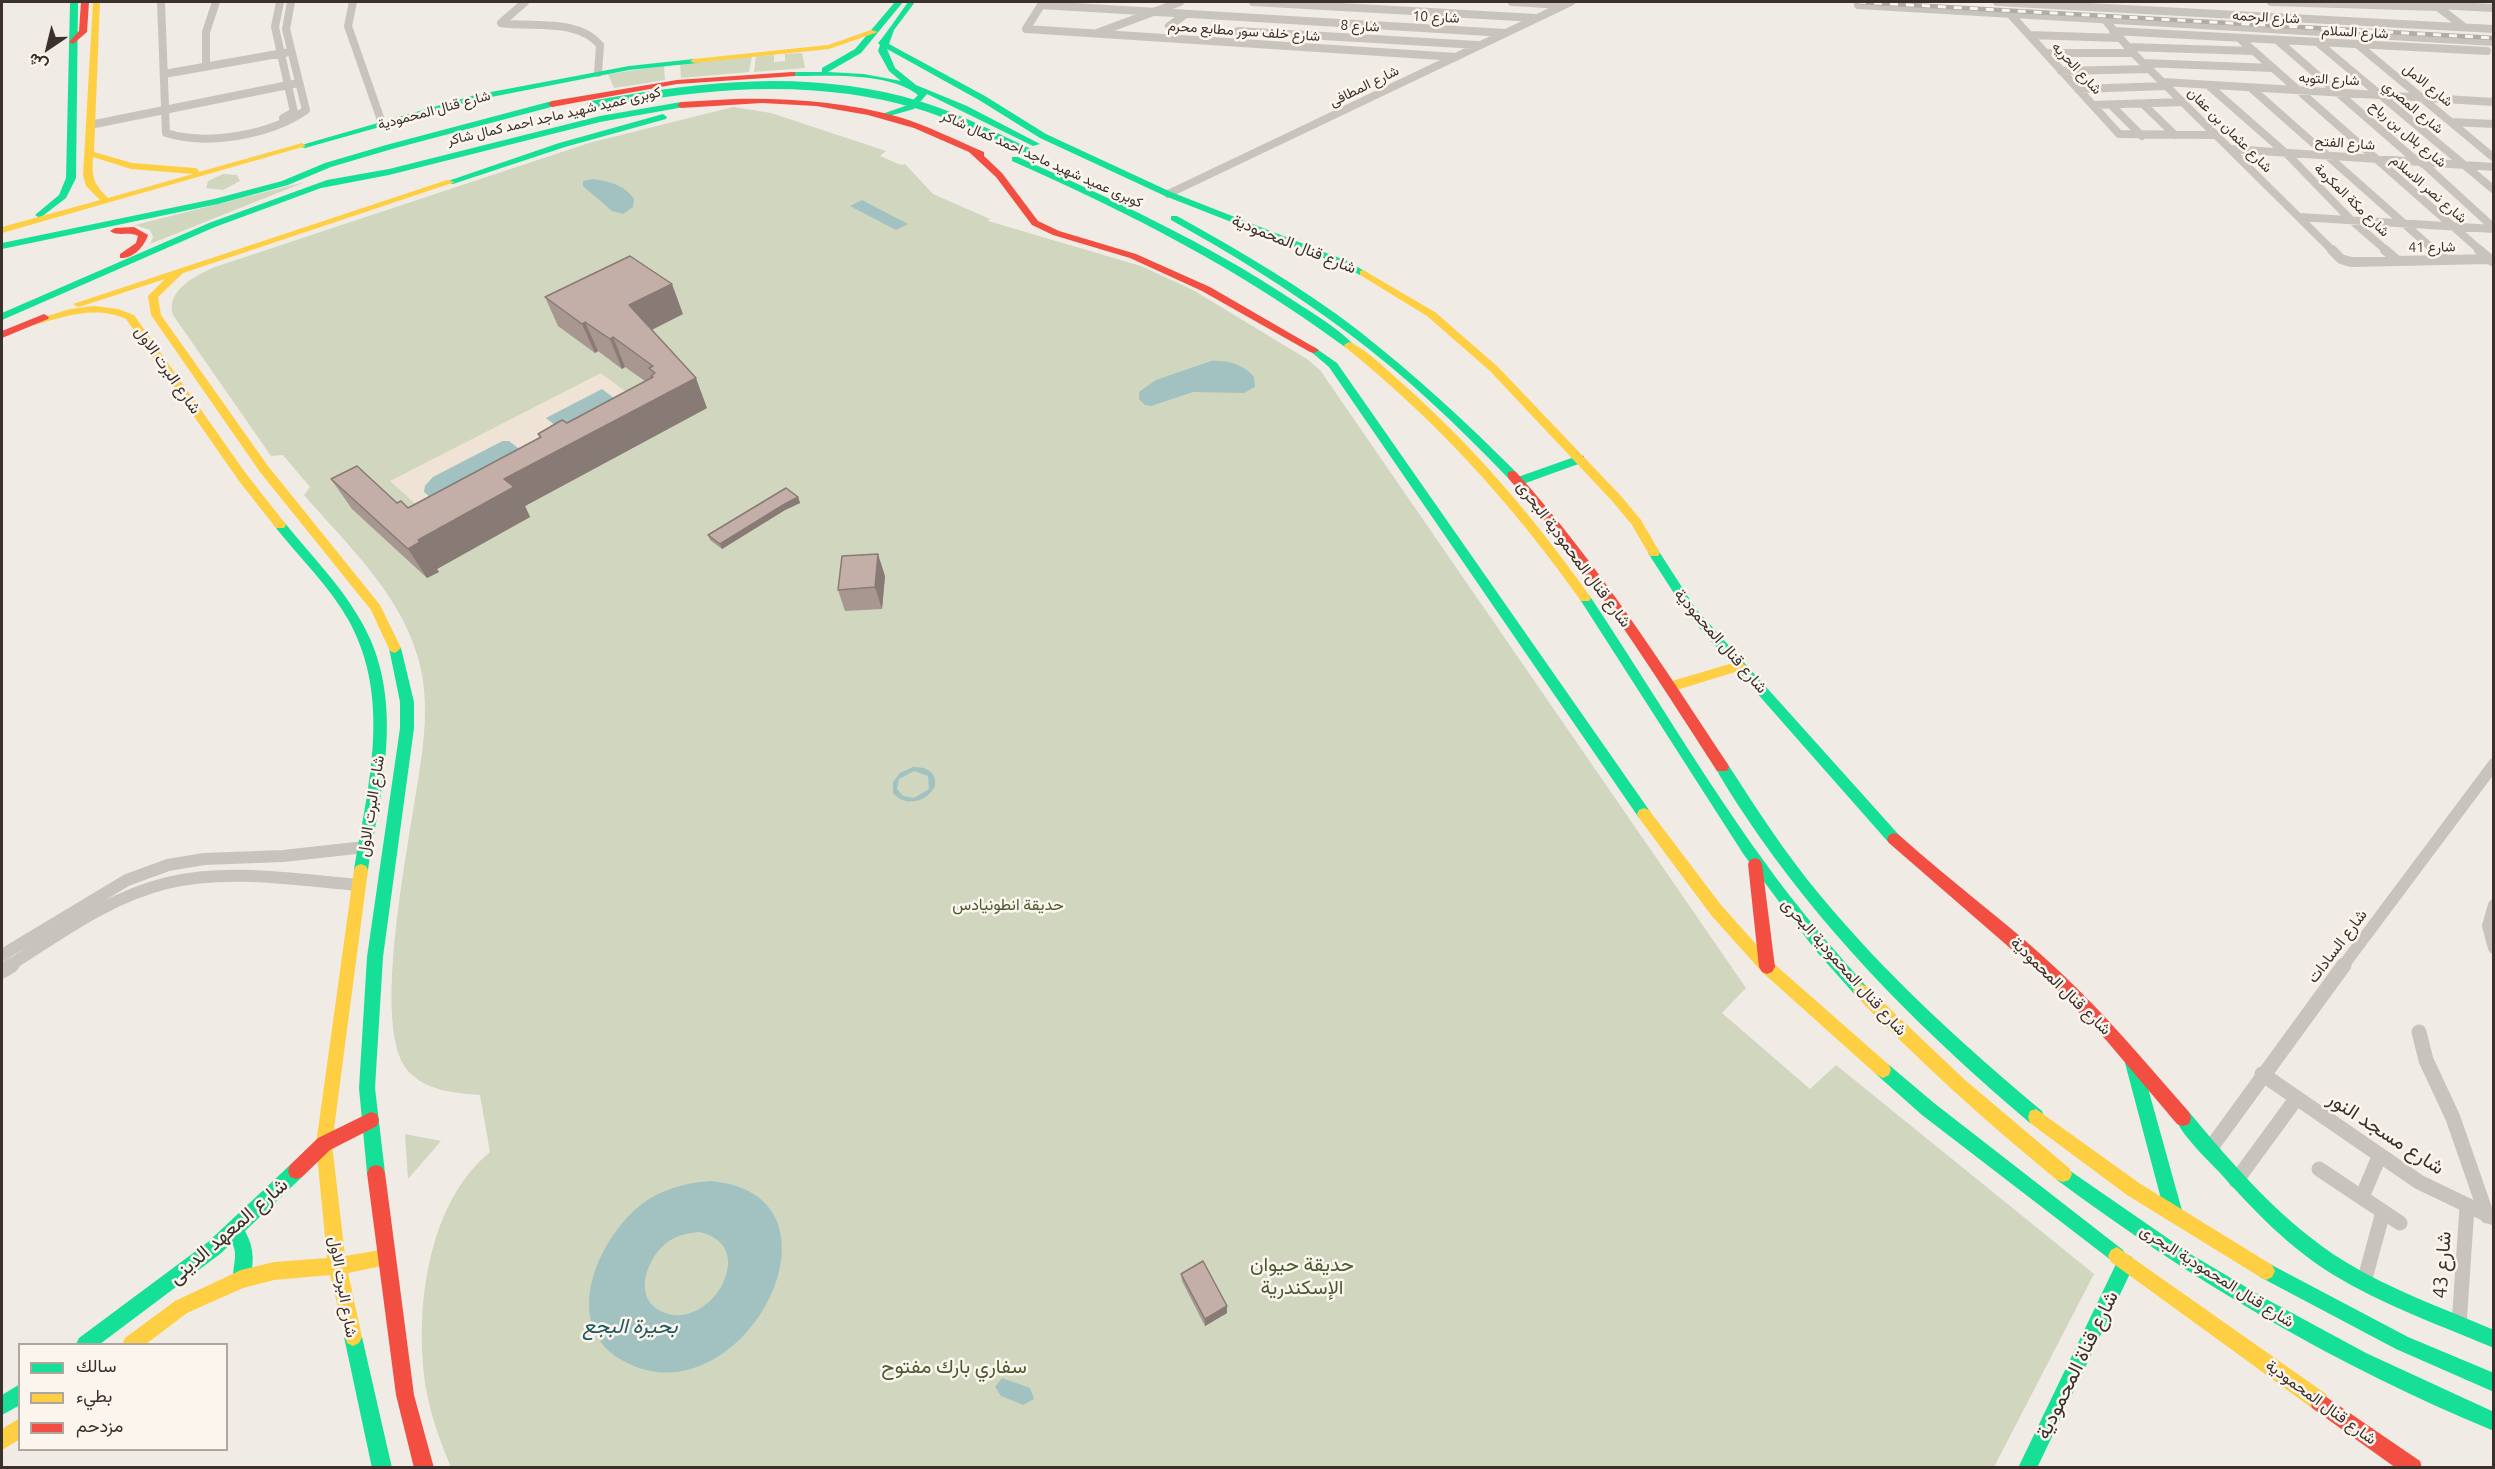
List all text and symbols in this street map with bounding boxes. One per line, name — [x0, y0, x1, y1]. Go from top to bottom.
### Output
street label: شارع 10 — [1412, 7, 1460, 27]
street label: شارع الرحمه — [2232, 7, 2300, 27]
street label: شارع خلف سور مطابع محرم — [1167, 17, 1321, 45]
street label: شارع 8 — [1340, 17, 1380, 35]
north arrow — [18, 18, 78, 78]
street label: شارع السلام — [2321, 22, 2389, 42]
street label: شارع الحريه — [2049, 38, 2105, 98]
text: ش — [25, 50, 51, 76]
street label: شارع الامل — [2400, 60, 2456, 110]
street label: شارع المطافى — [1326, 62, 1402, 110]
street label: شارع التوبه — [2298, 69, 2360, 89]
street label: شارع المصري — [2379, 77, 2447, 137]
street label: كوبرى عميد شهيد ماجد احمد كمال شاكر — [446, 83, 662, 149]
street label: شارع عثمان بن عفان — [2184, 84, 2276, 176]
street label: شارع قنال المحمودية — [376, 87, 492, 133]
street label: شارع بلال بن رباح — [2366, 97, 2450, 171]
street label: كوبرى عميد شهيد ماجد احمد كمال شاكر — [939, 107, 1145, 211]
street label: شارع الفتح — [2314, 133, 2376, 153]
street label: شارع نصر الاسلام — [2388, 151, 2470, 227]
street label: شارع مكة المكرمة — [2311, 160, 2393, 240]
street label: شارع قنال المحمودية — [1229, 210, 1359, 278]
street label: شارع 41 — [2408, 238, 2456, 256]
street label: شارع البرت الاول — [131, 323, 205, 417]
street label: شارع قنال المحمودية البحرى — [1513, 477, 1635, 631]
street label: شارع قنال المحمودية — [1670, 585, 1772, 697]
street label: شارع البرت الاول — [354, 754, 388, 858]
street label: شارع قنال المحمودية البحرى — [1777, 894, 1911, 1040]
park label: حديقة انطونيادس — [952, 895, 1064, 915]
street label: شارع السادات — [2303, 905, 2371, 987]
street label: شارع قنال المحمودية — [2007, 933, 2115, 1039]
street label: شارع مسجد النور — [2323, 1086, 2449, 1180]
street label: شارع المعهد الدينى — [163, 1173, 293, 1289]
street label: شارع قنال المحمودية البحرى — [2136, 1221, 2298, 1331]
street label: شارع 43 — [2428, 1231, 2456, 1299]
street label: شارع البرت الاول — [325, 1235, 361, 1339]
park label: حديقة حيوان الإسكندرية — [1250, 1252, 1354, 1299]
street label: شارع قناة المحمودية — [2031, 1287, 2123, 1443]
water label: بحيرة البجع — [582, 1313, 678, 1339]
legend — [18, 1343, 228, 1451]
park label: سفاري بارك مفتوح — [881, 1354, 1027, 1378]
text: سالك — [76, 1355, 116, 1375]
street label: شارع قنال المحمودية — [2262, 1355, 2380, 1449]
text: بطيء — [76, 1385, 112, 1405]
text: مزدحم — [76, 1415, 123, 1435]

